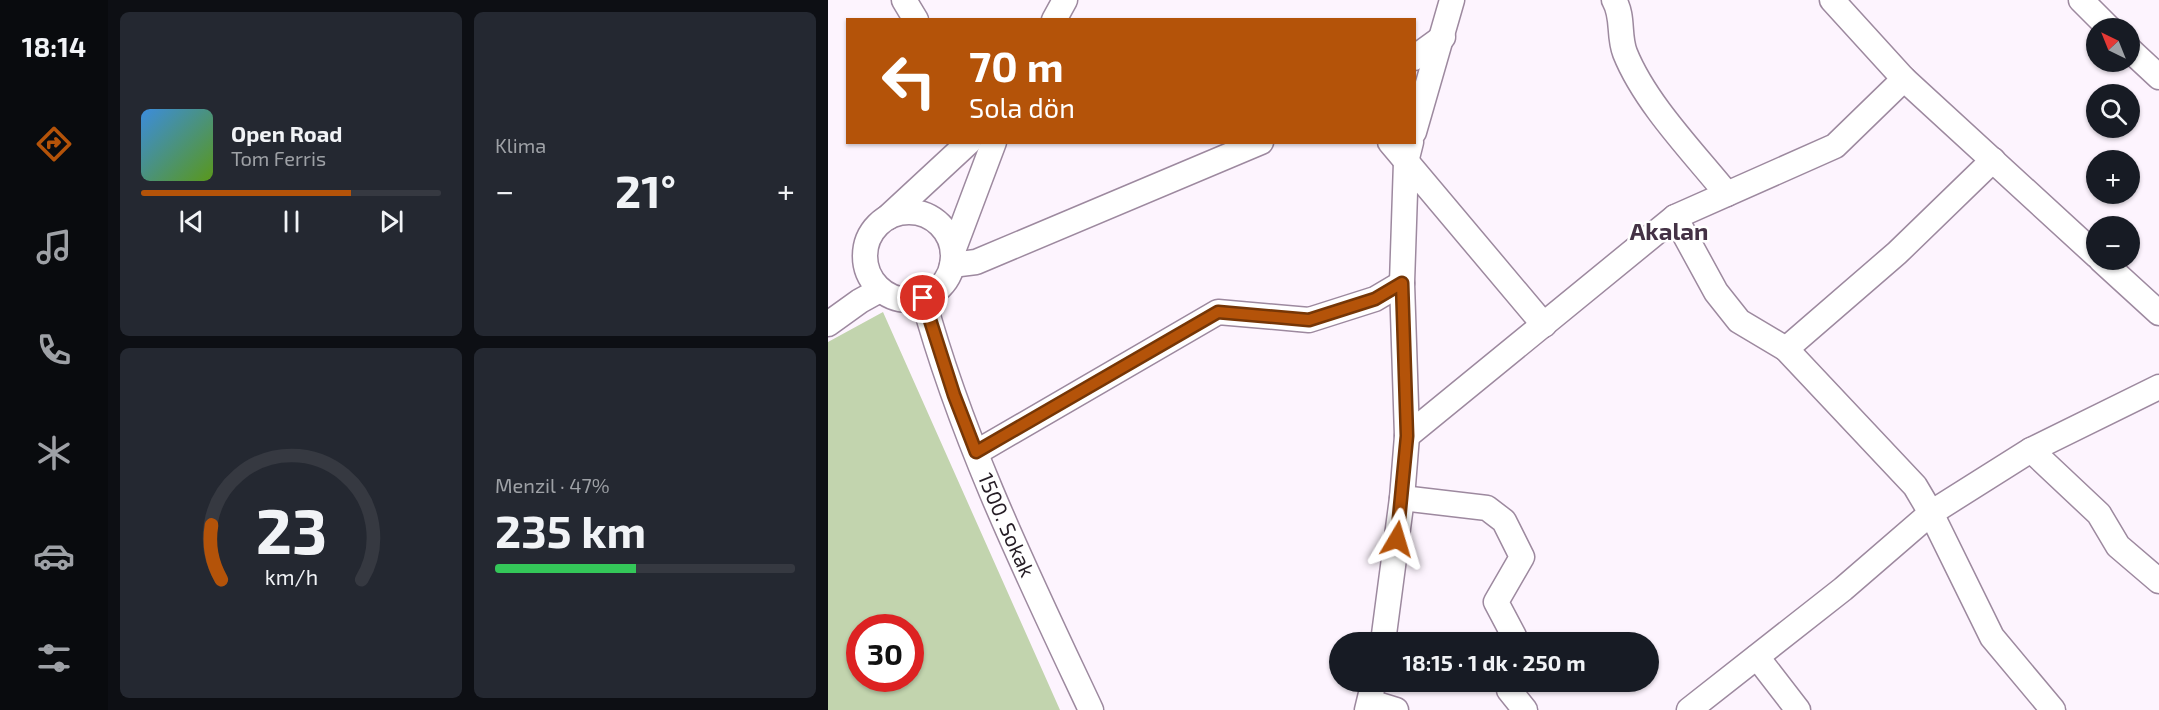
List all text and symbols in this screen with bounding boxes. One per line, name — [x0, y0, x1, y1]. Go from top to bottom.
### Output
north arrow — [2086, 18, 2140, 72]
map controls — [2086, 18, 2140, 270]
text: 18:14 — [22, 30, 86, 62]
text: 70 m — [969, 40, 1064, 90]
icon: left — [870, 42, 948, 120]
button: search — [2086, 84, 2140, 138]
text: Sola dön — [969, 91, 1075, 123]
text: Open Road — [231, 120, 343, 146]
icon: directions — [33, 123, 75, 165]
text: Klima — [495, 133, 546, 157]
text: Tom Ferris — [231, 146, 326, 170]
button: + — [2086, 150, 2140, 204]
text: 21° — [615, 163, 676, 217]
text: − — [495, 170, 514, 210]
text: + — [777, 170, 795, 210]
icon: previous — [175, 205, 208, 238]
icon: pause — [275, 205, 308, 238]
icon: next — [375, 205, 408, 238]
district label: Akalan — [1630, 216, 1708, 245]
button: − — [2086, 216, 2140, 270]
icon: music — [33, 226, 75, 268]
pin — [897, 272, 948, 323]
icon: arrive — [906, 281, 939, 314]
icon: phone — [33, 329, 75, 371]
icon: climate — [33, 432, 75, 474]
street label: 1500. Sokak — [974, 469, 1041, 581]
text: Menzil · 47% — [495, 473, 610, 497]
text: 23 — [255, 492, 327, 567]
text: 235 km — [495, 503, 646, 557]
position arrow — [1365, 507, 1429, 571]
icon: car — [33, 535, 75, 577]
text: km/h — [264, 564, 318, 589]
speed limit sign: 30 — [846, 614, 924, 692]
icon: filters — [33, 637, 75, 679]
text: 18:15 · 1 dk · 250 m — [1402, 649, 1586, 675]

